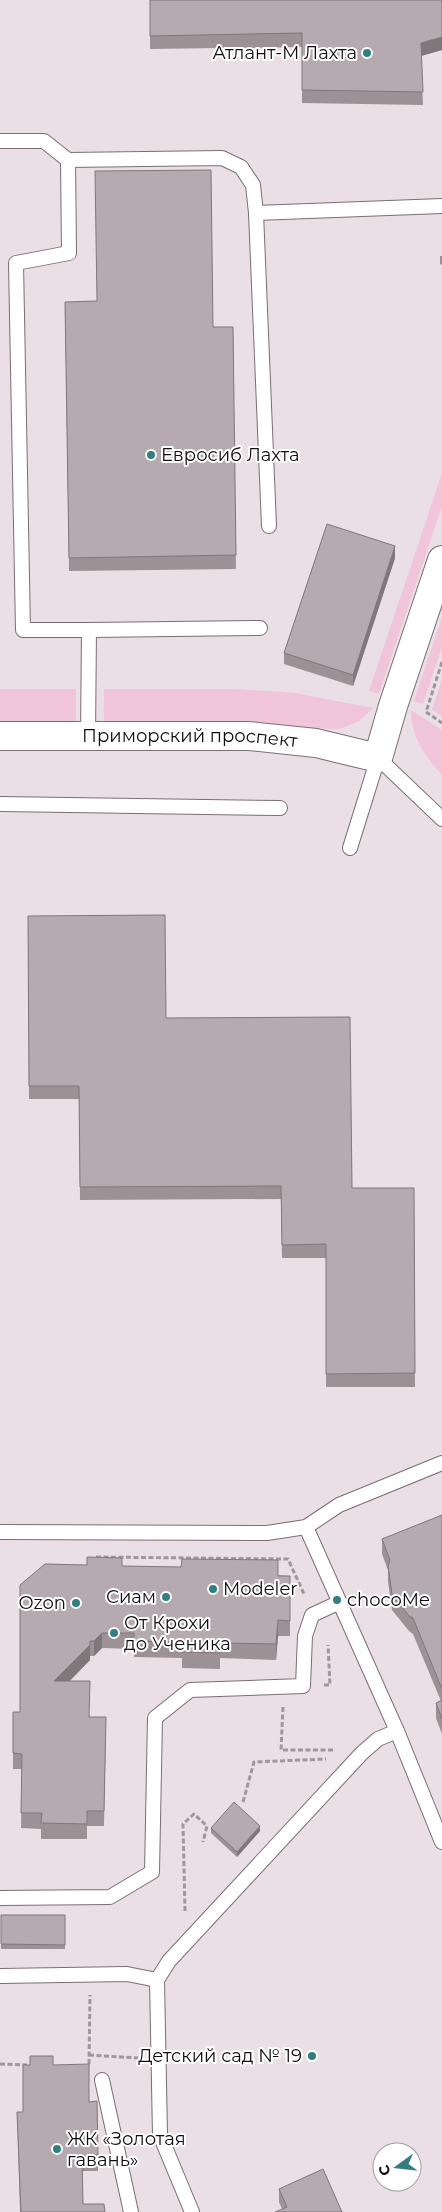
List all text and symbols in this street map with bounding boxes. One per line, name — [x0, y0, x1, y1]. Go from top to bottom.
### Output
place label: Атлант-М Лахта — [213, 42, 357, 64]
marker: Атлант-М Лахта — [361, 47, 373, 59]
place label: Евросиб Лахта — [161, 444, 300, 466]
marker: Евросиб Лахта — [145, 449, 157, 461]
street label: Приморский проспект — [82, 725, 299, 752]
place label: Modeler — [223, 1578, 297, 1600]
marker: Modeler — [207, 1583, 219, 1595]
place label: Сиам — [106, 1586, 156, 1608]
place label: chocoMe — [347, 1589, 430, 1611]
marker: Сиам — [160, 1591, 172, 1603]
place label: Ozon — [18, 1592, 66, 1614]
marker: chocoMe — [331, 1594, 343, 1606]
marker: Ozon — [70, 1597, 82, 1609]
place label: От Крохи до Ученика — [124, 1612, 231, 1655]
marker: От Крохи до Ученика — [108, 1627, 120, 1639]
place label: Детский сад № 19 — [138, 2045, 302, 2067]
marker: Детский сад № 19 — [306, 2050, 318, 2062]
place label: ЖК «Золотая гавань» — [67, 2128, 186, 2171]
north arrow — [372, 2142, 422, 2192]
marker: ЖК «Золотая гавань» — [51, 2143, 63, 2155]
text: С — [374, 2163, 394, 2178]

